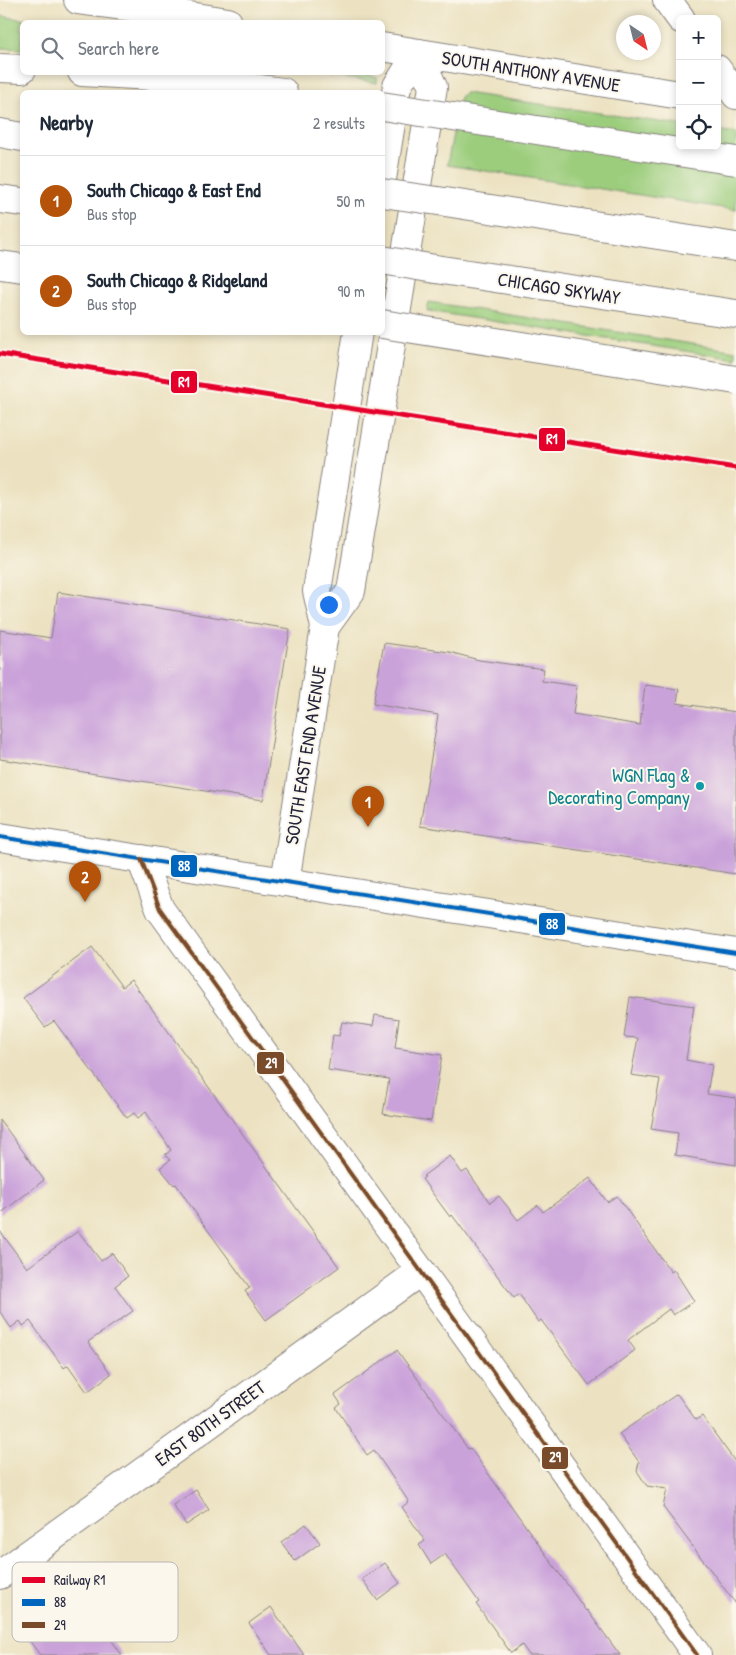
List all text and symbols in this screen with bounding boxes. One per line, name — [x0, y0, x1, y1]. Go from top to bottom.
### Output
north arrow — [616, 15, 661, 60]
map controls — [676, 15, 721, 150]
button: + — [676, 15, 721, 60]
search box — [20, 20, 385, 75]
icon: search — [38, 34, 66, 62]
text: Search here — [78, 35, 159, 61]
street label: SOUTH ANTHONY AVENUE — [440, 44, 622, 98]
button: − — [676, 60, 721, 105]
button: locate — [676, 105, 721, 150]
text: Nearby — [40, 108, 93, 137]
text: 2 results — [313, 112, 365, 134]
text: South Chicago & East End — [87, 177, 261, 203]
text: 1 — [53, 190, 59, 212]
text: 50 m — [337, 190, 365, 212]
text: Bus stop — [87, 203, 136, 225]
street label: CHICAGO SKYWAY — [496, 265, 623, 311]
text: South Chicago & Ridgeland — [87, 267, 267, 293]
text: 2 — [52, 280, 60, 302]
text: 90 m — [337, 280, 365, 302]
text: Bus stop — [87, 293, 136, 315]
line badge: R1 — [170, 370, 198, 394]
text: R1 — [178, 372, 190, 391]
line badge: R1 — [538, 427, 566, 452]
text: R1 — [546, 429, 558, 448]
your location — [316, 592, 342, 618]
street label: SOUTH EAST END AVENUE — [278, 663, 332, 846]
place label: WGN Flag & Decorating Company — [548, 762, 690, 810]
marker: WGN Flag & Decorating Company — [694, 780, 706, 792]
pin: 1 — [352, 786, 384, 827]
line badge: 88 — [170, 854, 198, 878]
text: 88 — [178, 856, 190, 875]
pin: 2 — [69, 861, 101, 902]
line badge: 88 — [538, 912, 566, 936]
text: 88 — [546, 914, 558, 933]
line badge: 29 — [256, 1051, 285, 1075]
text: 29 — [265, 1053, 278, 1072]
street label: EAST 80TH STREET — [150, 1373, 271, 1472]
line badge: 29 — [541, 1446, 569, 1470]
text: 29 — [549, 1447, 562, 1466]
legend — [12, 1562, 178, 1642]
text: Railway R1 — [54, 1570, 105, 1590]
text: 88 — [54, 1592, 66, 1611]
text: 29 — [54, 1615, 66, 1634]

